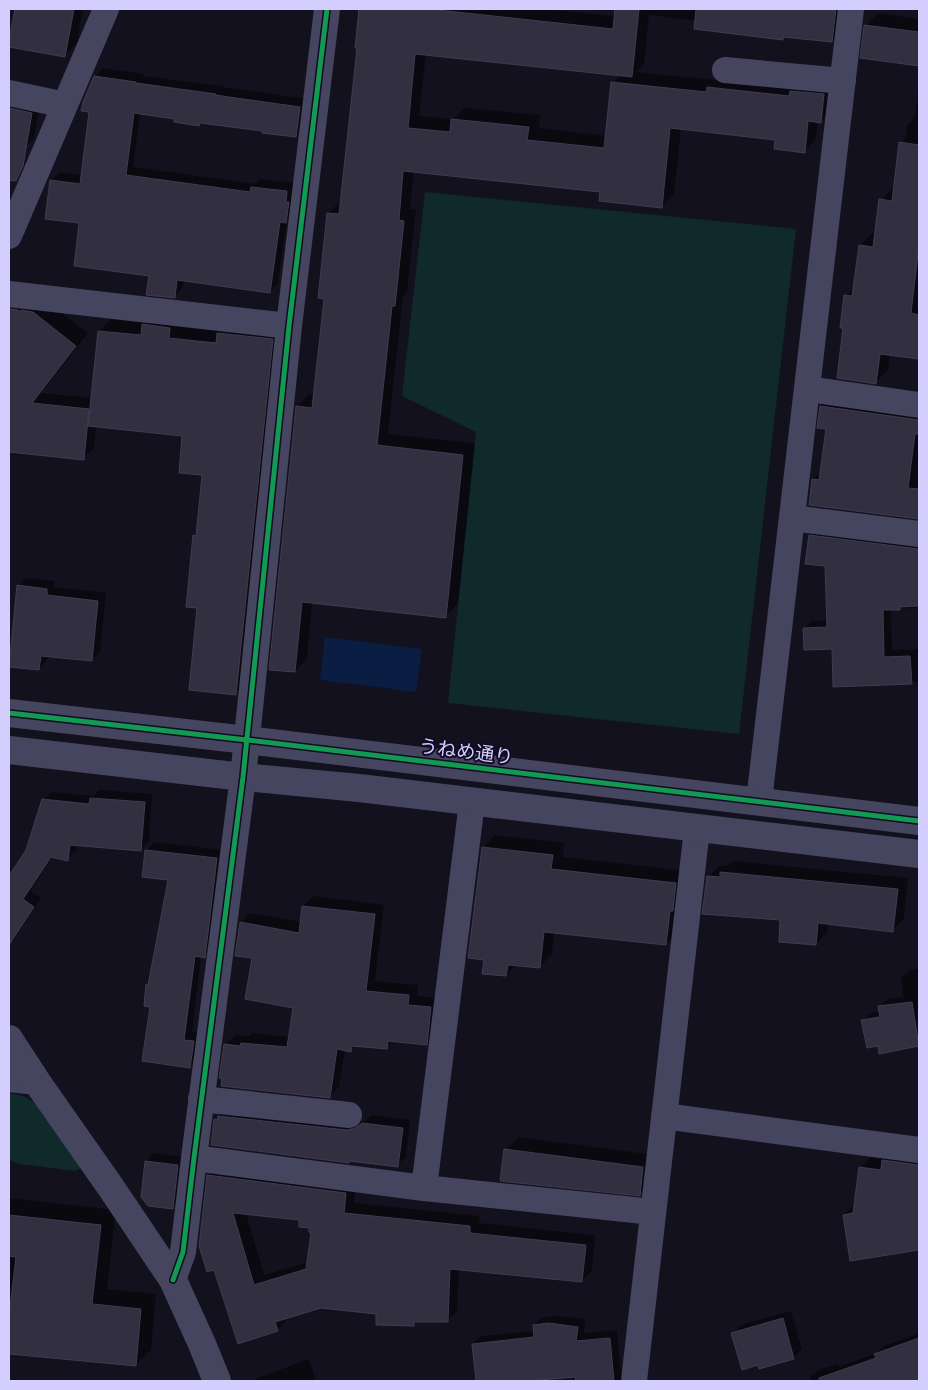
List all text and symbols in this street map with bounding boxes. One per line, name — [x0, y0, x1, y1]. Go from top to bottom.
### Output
street label: うねめ通り — [417, 734, 514, 769]

